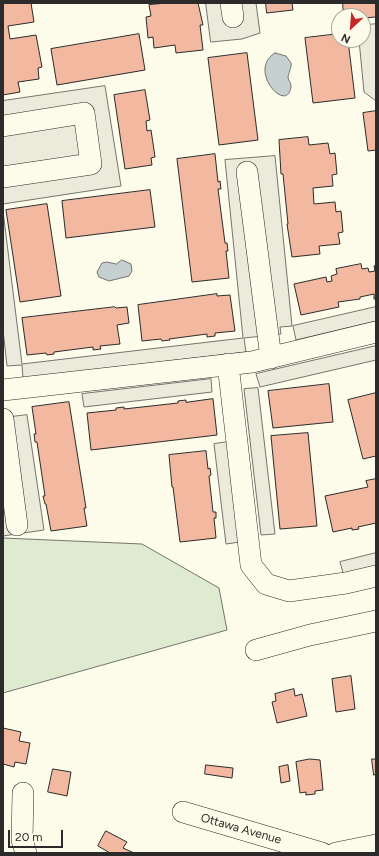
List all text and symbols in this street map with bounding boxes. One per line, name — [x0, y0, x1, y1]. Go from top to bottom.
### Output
north arrow — [331, 8, 371, 48]
text: N — [339, 31, 353, 46]
street label: Ottawa Avenue — [199, 811, 283, 847]
scale bar — [10, 822, 65, 848]
text: 20 m — [15, 830, 43, 844]

